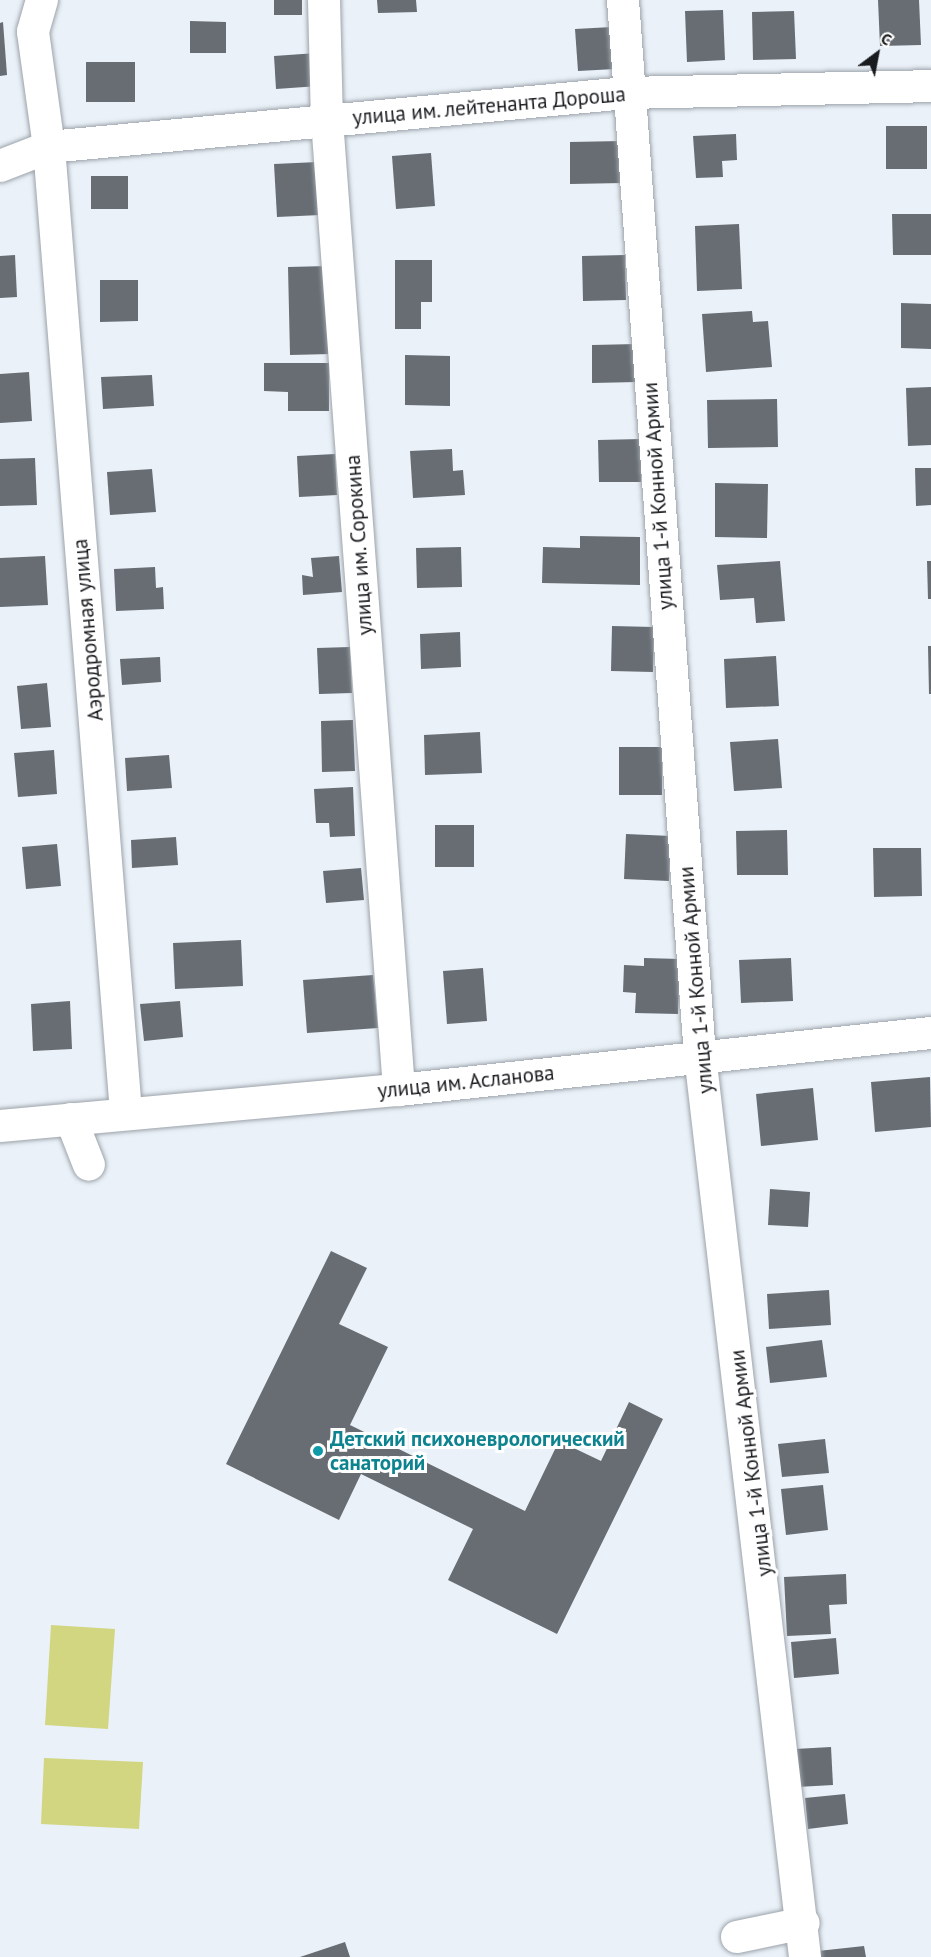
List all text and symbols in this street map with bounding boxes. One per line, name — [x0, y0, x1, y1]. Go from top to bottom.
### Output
north arrow — [847, 24, 907, 84]
text: С — [877, 28, 896, 50]
street label: улица им. лейтенанта Дороша — [350, 81, 628, 131]
street label: улица 1-й Конной Армии — [637, 381, 679, 611]
street label: улица им. Сорокина — [340, 453, 378, 637]
street label: Аэродромная улица — [67, 538, 109, 722]
street label: улица 1-й Конной Армии — [673, 865, 719, 1095]
street label: улица им. Асланова — [375, 1060, 557, 1104]
street label: улица 1-й Конной Армии — [725, 1348, 777, 1578]
place label: Детский психоневрологический санаторий — [330, 1426, 625, 1476]
marker: Детский психоневрологический санаторий — [311, 1444, 325, 1458]

